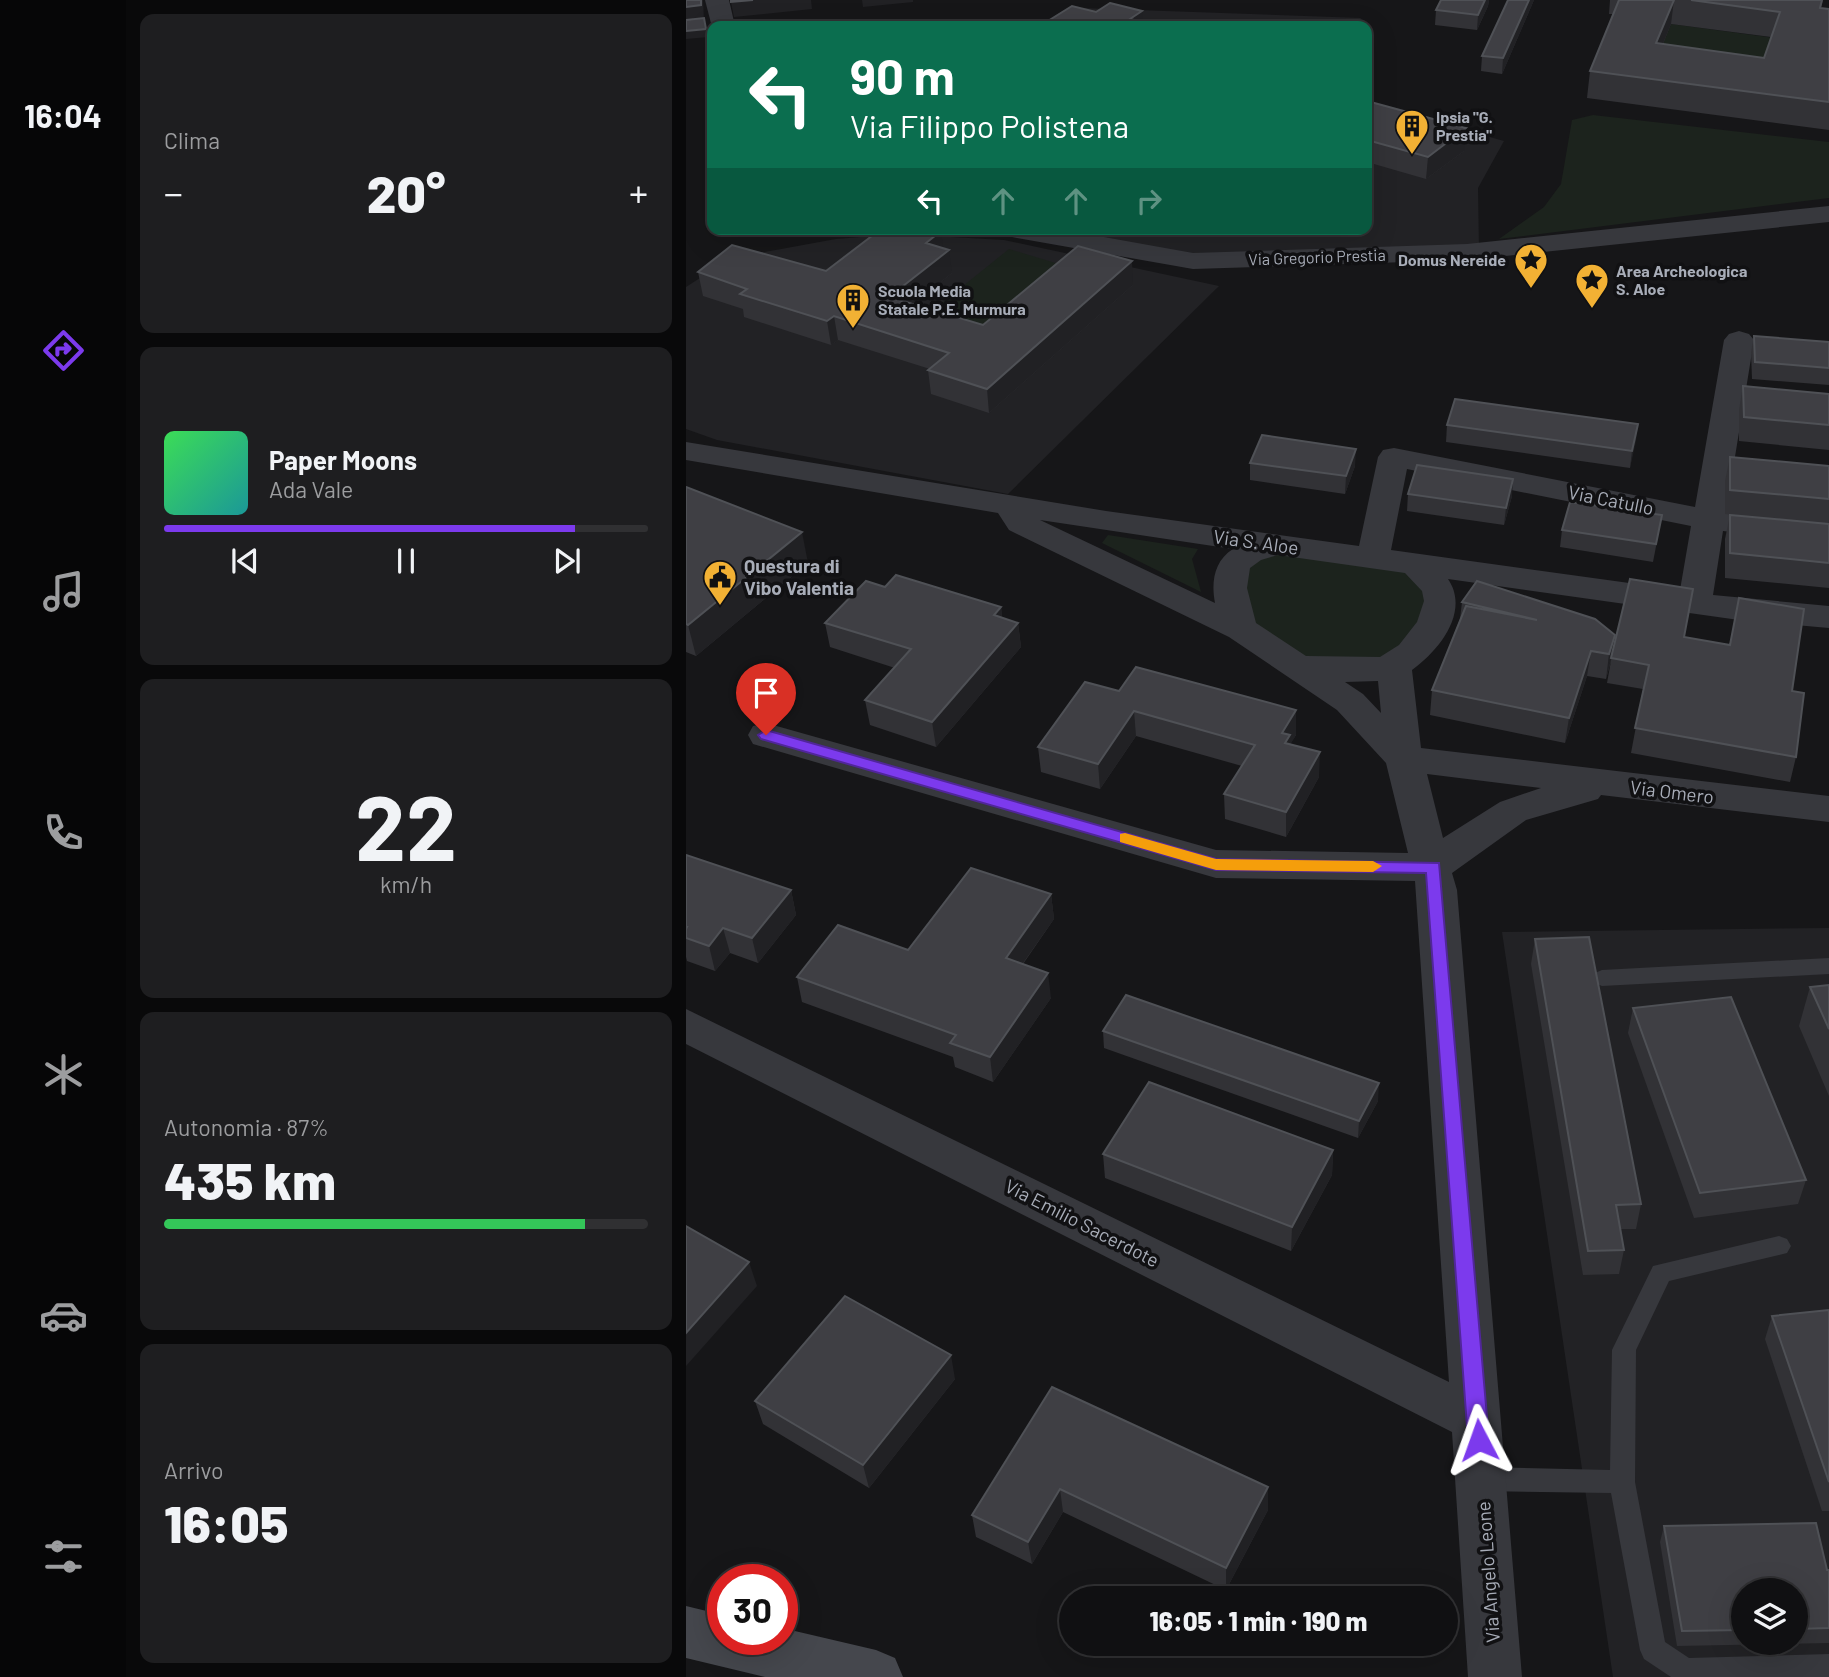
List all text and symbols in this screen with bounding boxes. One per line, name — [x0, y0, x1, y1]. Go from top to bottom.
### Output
text: 90 m — [850, 46, 955, 105]
icon: left — [735, 49, 826, 140]
text: 16:04 — [24, 96, 102, 134]
text: Via Filippo Polistena — [850, 106, 1129, 144]
building icon: Ipsia "G. Prestia" — [1393, 107, 1431, 156]
place label: Ipsia "G. Prestia" — [1436, 107, 1493, 144]
text: Clima — [164, 126, 220, 154]
text: 20° — [367, 161, 445, 223]
text: − — [164, 169, 183, 215]
text: + — [629, 169, 648, 215]
icon: left — [911, 182, 949, 220]
icon: ahead — [984, 182, 1022, 220]
icon: ahead — [1057, 182, 1095, 220]
icon: right — [1130, 182, 1168, 220]
place icon: Domus Nereide — [1512, 241, 1550, 290]
street label: Via Gregorio Prestia — [1248, 245, 1386, 268]
place label: Domus Nereide — [1398, 250, 1506, 269]
place icon: Area Archeologica S. Aloe — [1573, 261, 1611, 310]
place label: Area Archeologica S. Aloe — [1616, 261, 1747, 298]
building icon: Scuola Media Statale P.E. Murmura — [834, 281, 872, 330]
place label: Scuola Media Statale P.E. Murmura — [878, 281, 1026, 318]
icon: directions — [39, 326, 88, 375]
text: Paper Moons — [269, 444, 417, 475]
text: Ada Vale — [269, 475, 353, 503]
street label: Via Catullo — [1566, 480, 1656, 519]
street label: Via S. Aloe — [1212, 524, 1300, 559]
icon: previous — [226, 542, 264, 580]
icon: pause — [387, 542, 425, 580]
icon: next — [548, 542, 586, 580]
place label: Questura di Vibo Valentia — [744, 554, 854, 599]
public building icon: Questura di Vibo Valentia — [701, 558, 739, 607]
icon: music — [39, 567, 88, 616]
pin — [736, 663, 796, 735]
icon: arrive — [747, 674, 785, 712]
text: 22 — [355, 770, 457, 879]
street label: Via Omero — [1629, 775, 1715, 808]
icon: phone — [39, 808, 88, 857]
text: km/h — [380, 870, 432, 898]
icon: climate — [39, 1050, 88, 1099]
text: Autonomia · 87% — [164, 1113, 329, 1141]
text: 435 km — [164, 1148, 336, 1210]
street label: Via Emilio Sacerdote — [1001, 1174, 1163, 1271]
icon: car — [39, 1291, 88, 1340]
position arrow — [1442, 1403, 1516, 1477]
text: Arrivo — [164, 1456, 224, 1484]
text: 16:05 — [164, 1491, 288, 1553]
street label: Via Angelo Leone — [1471, 1501, 1504, 1643]
icon: filters — [39, 1532, 88, 1581]
speed limit sign: 30 — [707, 1564, 798, 1655]
map controls — [1731, 1578, 1808, 1655]
button: layers — [1731, 1578, 1808, 1655]
text: 16:05 · 1 min · 190 m — [1150, 1605, 1367, 1636]

